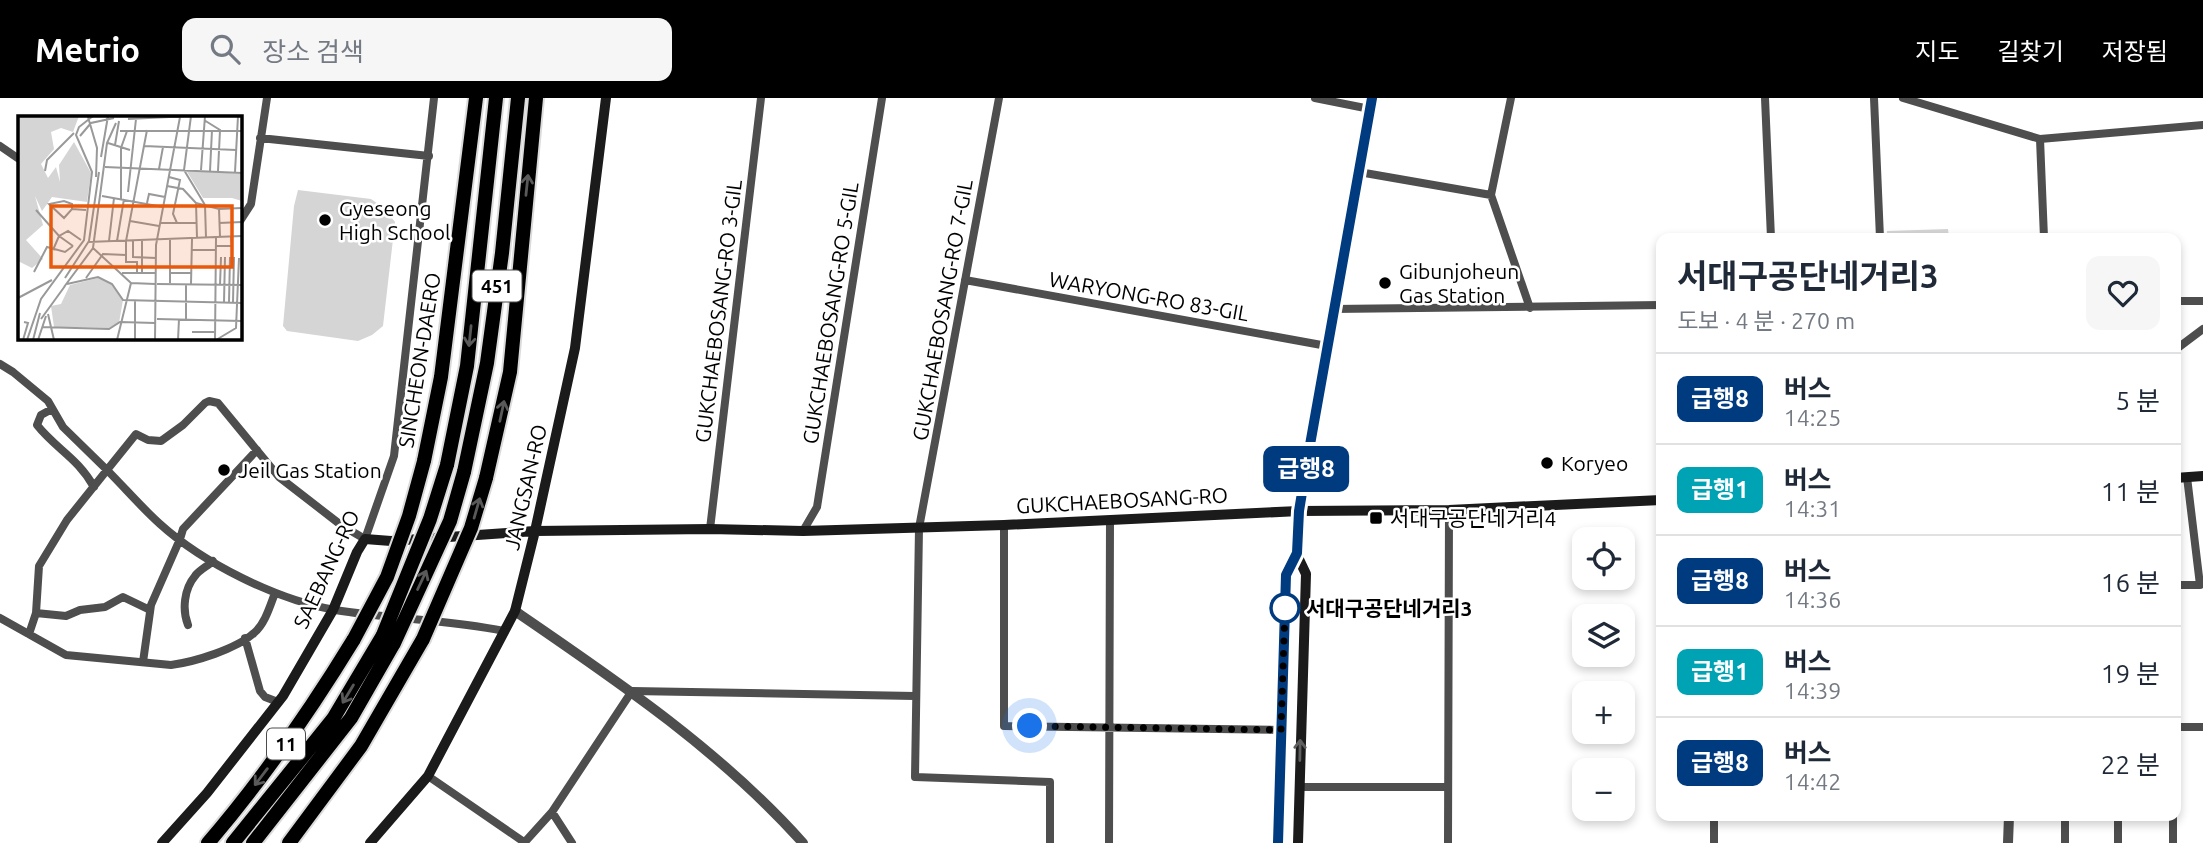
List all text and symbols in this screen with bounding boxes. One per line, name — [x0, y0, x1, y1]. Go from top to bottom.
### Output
search box — [182, 18, 672, 81]
icon: search — [206, 30, 244, 68]
text: Metrio — [35, 31, 140, 68]
text: 장소 검색 — [262, 37, 364, 66]
text: 지도 — [1915, 38, 1960, 65]
text: 길찾기 — [1998, 38, 2064, 65]
text: 저장됨 — [2102, 38, 2168, 65]
inset map — [18, 116, 242, 340]
one-way arrow — [521, 175, 534, 197]
street label: GUKCHAEBOSANG-RO 7-GIL — [907, 177, 977, 442]
street label: GUKCHAEBOSANG-RO 3-GIL — [690, 178, 746, 444]
street label: GUKCHAEBOSANG-RO 5-GIL — [797, 180, 863, 446]
place label: Gyeseong High School — [339, 196, 450, 244]
marker: Gyeseong High School — [317, 212, 333, 228]
button: heart — [2086, 256, 2160, 330]
text: 서대구공단네거리3 — [1677, 257, 1939, 294]
place label: Gibunjoheun Gas Station — [1399, 259, 1519, 307]
street label: WARYONG-RO 83-GIL — [1047, 267, 1251, 325]
road number: 451 — [472, 270, 522, 302]
street label: SINCHEON-DAERO — [393, 271, 445, 449]
marker: Gibunjoheun Gas Station — [1377, 275, 1393, 291]
text: 도보 · 4 분 · 270 m — [1677, 308, 1855, 333]
one-way arrow — [464, 325, 477, 347]
text: 버스 — [1784, 374, 1832, 403]
text: 급행8 — [1691, 385, 1749, 412]
text: 5 분 — [2115, 386, 2160, 415]
one-way arrow — [495, 400, 509, 423]
text: 14:25 — [1784, 405, 1841, 430]
street label: JANGSAN-RO — [499, 422, 551, 552]
line badge: 급행8 — [1266, 446, 1346, 492]
place label: Koryeo — [1561, 451, 1628, 475]
text: 급행8 — [1277, 455, 1335, 482]
marker: Koryeo — [1539, 455, 1555, 471]
place label: Jeil Gas Station — [238, 458, 382, 482]
marker: Jeil Gas Station — [216, 462, 232, 478]
text: 버스 — [1784, 465, 1832, 494]
text: 급행1 — [1691, 476, 1749, 503]
text: 11 분 — [2101, 477, 2160, 506]
street label: GUKCHAEBOSANG-RO — [1015, 482, 1229, 518]
text: 14:31 — [1784, 496, 1841, 521]
one-way arrow — [472, 497, 485, 519]
street label: SAEBANG-RO — [288, 506, 364, 632]
place label: 서대구공단네거리4 — [1390, 506, 1556, 530]
marker: 서대구공단네거리4 — [1368, 510, 1384, 526]
map controls — [1572, 527, 1635, 821]
button: locate — [1572, 527, 1635, 590]
text: 버스 — [1784, 556, 1832, 585]
text: 급행8 — [1691, 567, 1749, 594]
text: 16 분 — [2101, 568, 2160, 597]
one-way arrow — [417, 570, 430, 591]
text: 14:36 — [1784, 587, 1841, 612]
marker: 서대구공단네거리3 — [1270, 593, 1300, 623]
place label: 서대구공단네거리3 — [1306, 596, 1472, 620]
button: layers — [1572, 604, 1635, 667]
text: 버스 — [1784, 647, 1832, 676]
text: 급행1 — [1691, 658, 1749, 685]
text: 19 분 — [2101, 659, 2160, 688]
text: 14:39 — [1784, 678, 1841, 703]
button: + — [1572, 681, 1635, 744]
one-way arrow — [341, 683, 354, 704]
your location — [1012, 708, 1047, 743]
road number: 11 — [267, 729, 305, 760]
text: 버스 — [1784, 738, 1832, 767]
one-way arrow — [1293, 739, 1307, 762]
text: 급행8 — [1691, 749, 1749, 776]
text: 22 분 — [2101, 750, 2160, 779]
button: − — [1572, 758, 1635, 821]
one-way arrow — [254, 767, 269, 786]
text: 14:42 — [1784, 769, 1841, 794]

